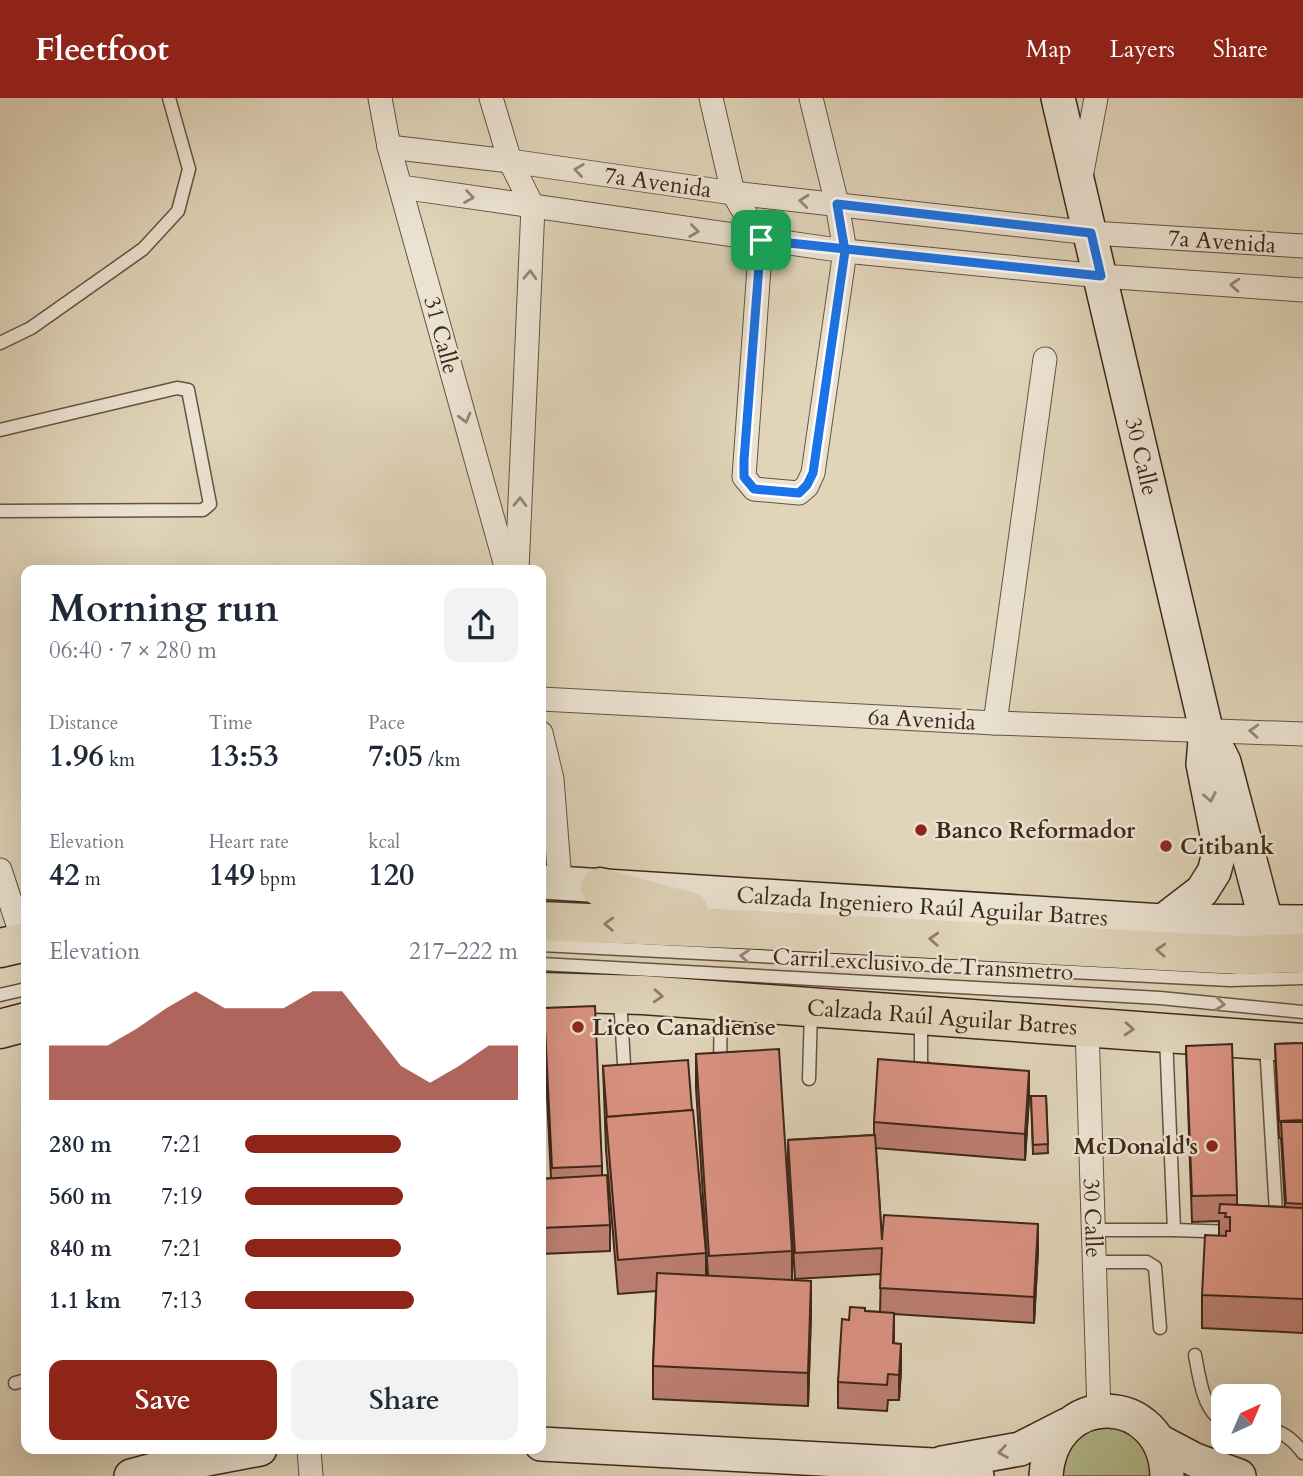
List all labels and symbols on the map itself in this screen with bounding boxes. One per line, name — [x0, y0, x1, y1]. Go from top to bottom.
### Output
street label: 7a Avenida — [602, 160, 714, 205]
one-way arrow — [573, 163, 585, 178]
one-way arrow — [463, 189, 475, 204]
one-way arrow — [798, 193, 810, 208]
pin — [731, 210, 791, 270]
street label: 7a Avenida — [1167, 222, 1277, 261]
one-way arrow — [688, 223, 700, 238]
one-way arrow — [522, 269, 537, 280]
one-way arrow — [1229, 278, 1240, 293]
street label: 31 Calle — [416, 293, 467, 377]
one-way arrow — [457, 412, 471, 424]
street label: 30 Calle — [1117, 414, 1166, 499]
one-way arrow — [512, 497, 527, 508]
street label: 6a Avenida — [867, 701, 977, 738]
one-way arrow — [1249, 724, 1260, 739]
one-way arrow — [1201, 791, 1216, 803]
place label: Banco Reformador — [935, 815, 1136, 846]
marker: Banco Reformador — [913, 822, 929, 838]
place label: Citibank — [1180, 831, 1275, 862]
marker: Citibank — [1158, 838, 1174, 854]
street label: Calzada Ingeniero Raúl Aguilar Batres — [736, 879, 1109, 934]
one-way arrow — [603, 916, 614, 931]
one-way arrow — [928, 931, 939, 946]
street label: Carril exclusivo de Transmetro — [772, 941, 1074, 988]
one-way arrow — [1156, 943, 1167, 958]
one-way arrow — [740, 948, 751, 963]
one-way arrow — [653, 988, 664, 1003]
street label: Calzada Raúl Aguilar Batres — [806, 992, 1078, 1043]
one-way arrow — [1214, 996, 1226, 1011]
place label: Liceo Canadiense — [592, 1012, 776, 1043]
marker: Liceo Canadiense — [570, 1019, 586, 1035]
one-way arrow — [1124, 1021, 1135, 1036]
place label: McDonald's — [1074, 1131, 1198, 1162]
marker: McDonald's — [1204, 1138, 1220, 1154]
street label: 30 Calle — [1076, 1178, 1109, 1258]
north arrow — [1211, 1384, 1281, 1454]
one-way arrow — [997, 1444, 1009, 1459]

